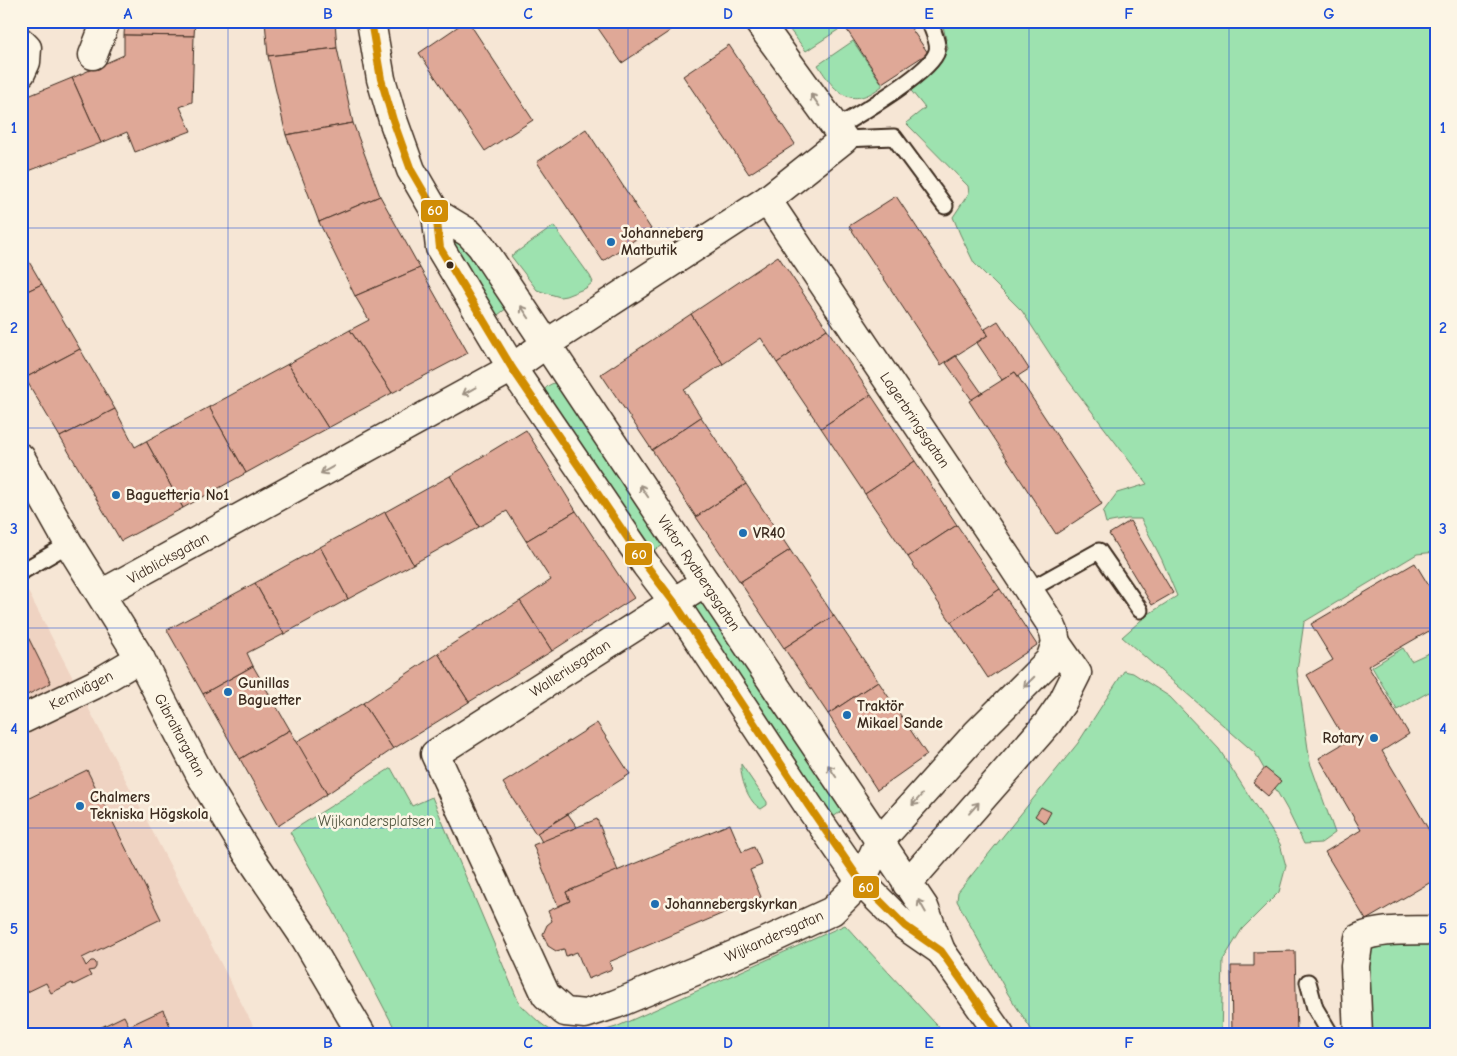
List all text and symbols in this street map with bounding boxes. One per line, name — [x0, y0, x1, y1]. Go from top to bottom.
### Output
text: A — [124, 5, 133, 23]
text: B — [323, 5, 333, 23]
text: C — [523, 5, 533, 23]
text: D — [723, 5, 733, 23]
text: E — [924, 5, 934, 23]
text: F — [1124, 5, 1134, 23]
text: G — [1323, 5, 1335, 23]
one-way arrow — [810, 93, 820, 107]
text: 1 — [11, 119, 17, 137]
text: 1 — [1440, 119, 1446, 137]
line badge: 60 — [420, 199, 449, 223]
text: 60 — [427, 202, 443, 219]
place label: Johanneberg Matbutik — [621, 224, 704, 259]
marker: Johanneberg Matbutik — [605, 236, 617, 248]
unlabelled marker — [445, 260, 455, 270]
one-way arrow — [520, 305, 530, 319]
text: 2 — [10, 319, 18, 337]
text: 2 — [1439, 319, 1447, 337]
street label: Lagerbringsgatan — [876, 369, 954, 471]
one-way arrow — [463, 387, 477, 397]
one-way arrow — [320, 465, 335, 475]
one-way arrow — [639, 484, 649, 498]
place label: Baguetteria No1 — [126, 486, 229, 504]
marker: Baguetteria No1 — [110, 489, 122, 501]
street label: Viktor Rydbergsgatan — [654, 512, 744, 634]
text: 3 — [10, 520, 18, 538]
text: 3 — [1439, 520, 1447, 538]
place label: VR40 — [753, 524, 785, 542]
marker: VR40 — [737, 527, 749, 539]
street label: Vidblicksgatan — [124, 528, 212, 588]
line badge: 60 — [624, 542, 653, 566]
text: 60 — [631, 546, 647, 563]
street label: Walleriusgatan — [526, 635, 614, 701]
street label: Kemivägen — [46, 666, 116, 714]
place label: Gunillas Baguetter — [238, 674, 301, 709]
one-way arrow — [1022, 676, 1035, 688]
marker: Gunillas Baguetter — [222, 686, 234, 698]
street label: Gibraltargatan — [151, 690, 209, 780]
place label: Traktör Mikael Sande — [857, 697, 943, 732]
marker: Traktör Mikael Sande — [841, 709, 853, 721]
text: 4 — [10, 720, 18, 738]
text: 4 — [1439, 720, 1447, 738]
place label: Rotary — [1322, 729, 1364, 747]
marker: Rotary — [1368, 732, 1380, 744]
one-way arrow — [827, 764, 837, 778]
place label: Chalmers Tekniska Högskola — [90, 788, 209, 823]
one-way arrow — [911, 793, 922, 806]
marker: Chalmers Tekniska Högskola — [74, 800, 86, 812]
one-way arrow — [969, 802, 980, 815]
park label: Wijkandersplatsen — [318, 812, 434, 830]
line badge: 60 — [852, 875, 880, 899]
text: 60 — [858, 879, 874, 896]
place label: Johannebergskyrkan — [665, 895, 798, 913]
marker: Johannebergskyrkan — [649, 898, 661, 910]
one-way arrow — [916, 900, 926, 914]
street label: Wijkandersgatan — [722, 906, 826, 966]
text: 5 — [10, 920, 18, 938]
text: 5 — [1439, 920, 1447, 938]
text: A — [124, 1034, 133, 1052]
text: B — [323, 1034, 333, 1052]
text: C — [523, 1034, 533, 1052]
text: D — [723, 1034, 733, 1052]
text: E — [924, 1034, 934, 1052]
text: F — [1124, 1034, 1134, 1052]
text: G — [1323, 1034, 1335, 1052]

